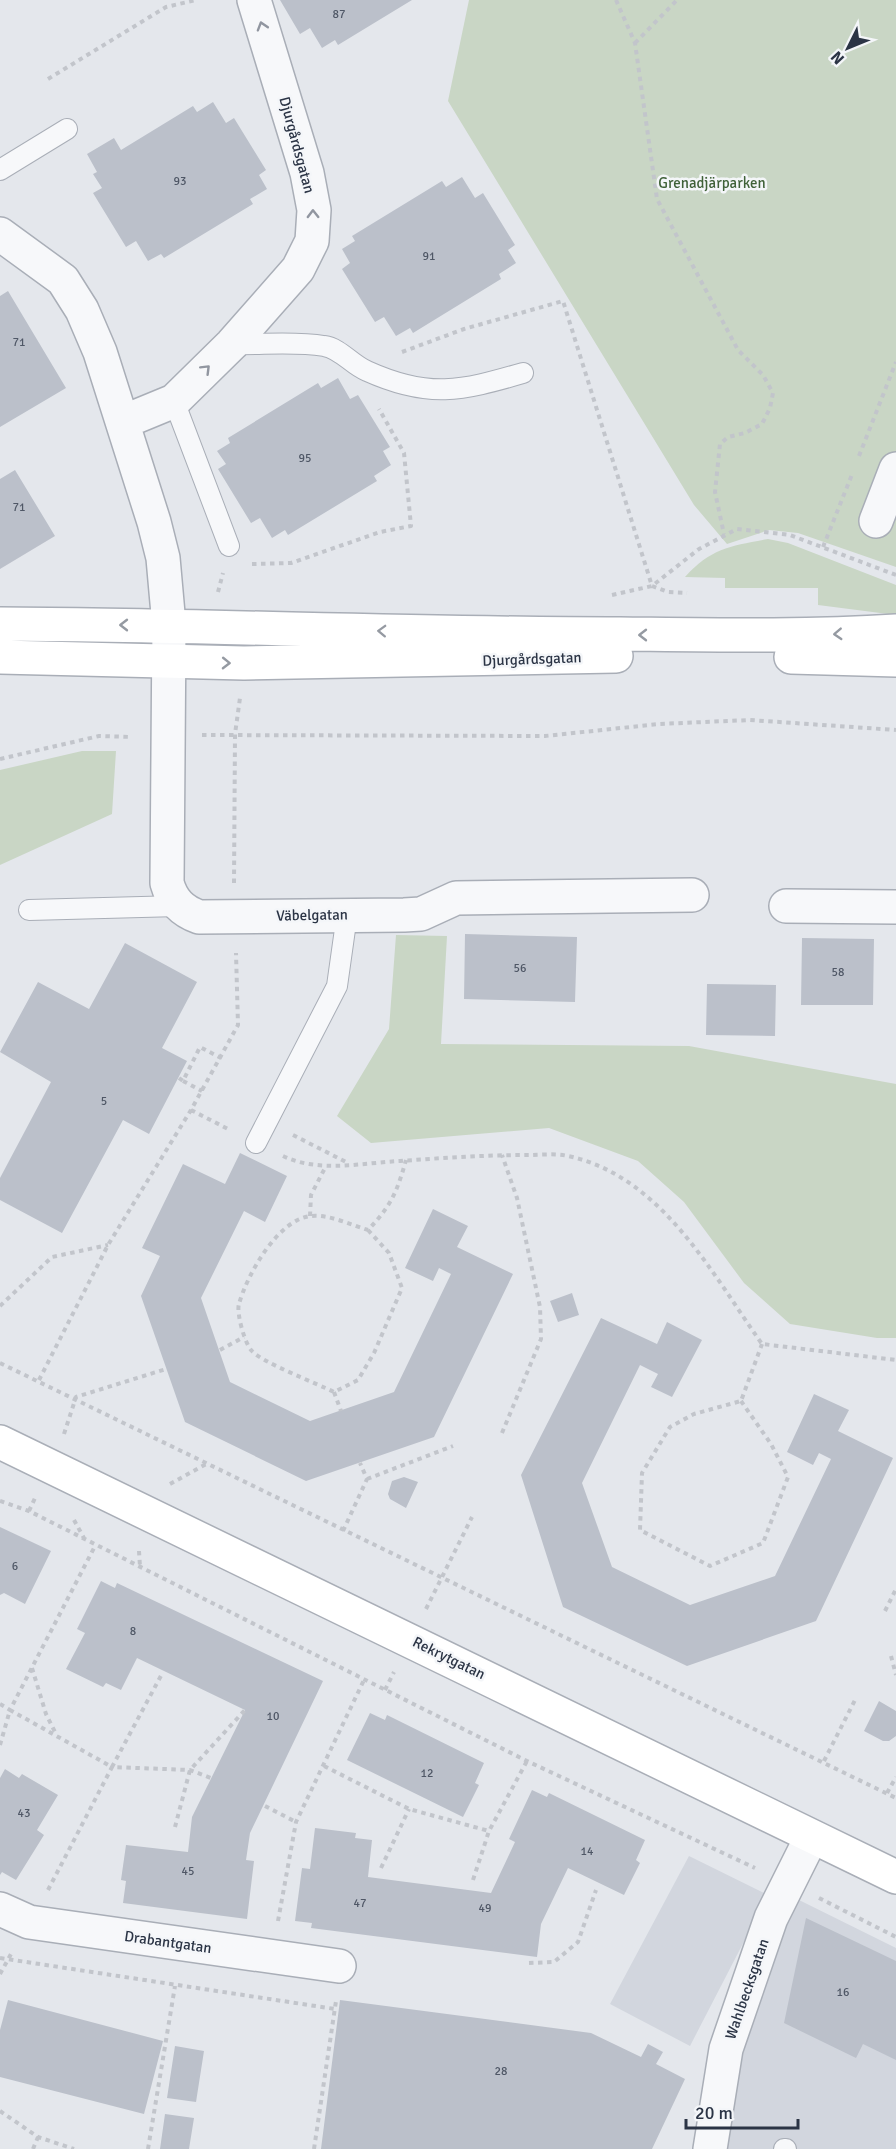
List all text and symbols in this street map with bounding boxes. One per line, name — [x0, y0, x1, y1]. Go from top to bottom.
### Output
house number: 87 — [333, 7, 345, 22]
north arrow — [818, 18, 878, 78]
one-way arrow — [257, 21, 269, 32]
text: N — [827, 47, 849, 68]
street label: Djurgårdsgatan — [275, 95, 319, 195]
house number: 93 — [174, 174, 186, 189]
park label: Grenadjärparken — [658, 174, 766, 192]
one-way arrow — [306, 209, 319, 218]
house number: 91 — [423, 249, 435, 264]
house number: 71 — [13, 335, 25, 350]
one-way arrow — [199, 366, 210, 377]
house number: 95 — [299, 451, 311, 466]
house number: 71 — [13, 500, 25, 515]
one-way arrow — [119, 619, 128, 631]
one-way arrow — [377, 624, 386, 637]
one-way arrow — [638, 628, 647, 641]
one-way arrow — [833, 628, 842, 641]
street label: Djurgårdsgatan — [482, 648, 582, 670]
one-way arrow — [222, 657, 231, 669]
street label: Väbelgatan — [276, 905, 348, 925]
house number: 56 — [514, 961, 526, 976]
house number: 58 — [832, 965, 844, 980]
house number: 5 — [101, 1094, 107, 1109]
house number: 6 — [12, 1559, 18, 1574]
house number: 8 — [130, 1624, 136, 1639]
street label: Rekrytgatan — [410, 1633, 488, 1683]
house number: 10 — [267, 1709, 279, 1724]
house number: 12 — [421, 1766, 433, 1781]
house number: 43 — [18, 1806, 30, 1821]
house number: 14 — [581, 1844, 594, 1859]
house number: 45 — [182, 1864, 194, 1879]
house number: 47 — [354, 1896, 366, 1911]
house number: 49 — [479, 1901, 491, 1916]
street label: Drabantgatan — [123, 1927, 213, 1957]
street label: Wahlbecksgatan — [721, 1936, 773, 2042]
house number: 16 — [837, 1985, 849, 2000]
house number: 28 — [495, 2064, 507, 2079]
scale bar — [686, 2092, 798, 2130]
text: 20 m — [695, 2102, 733, 2124]

